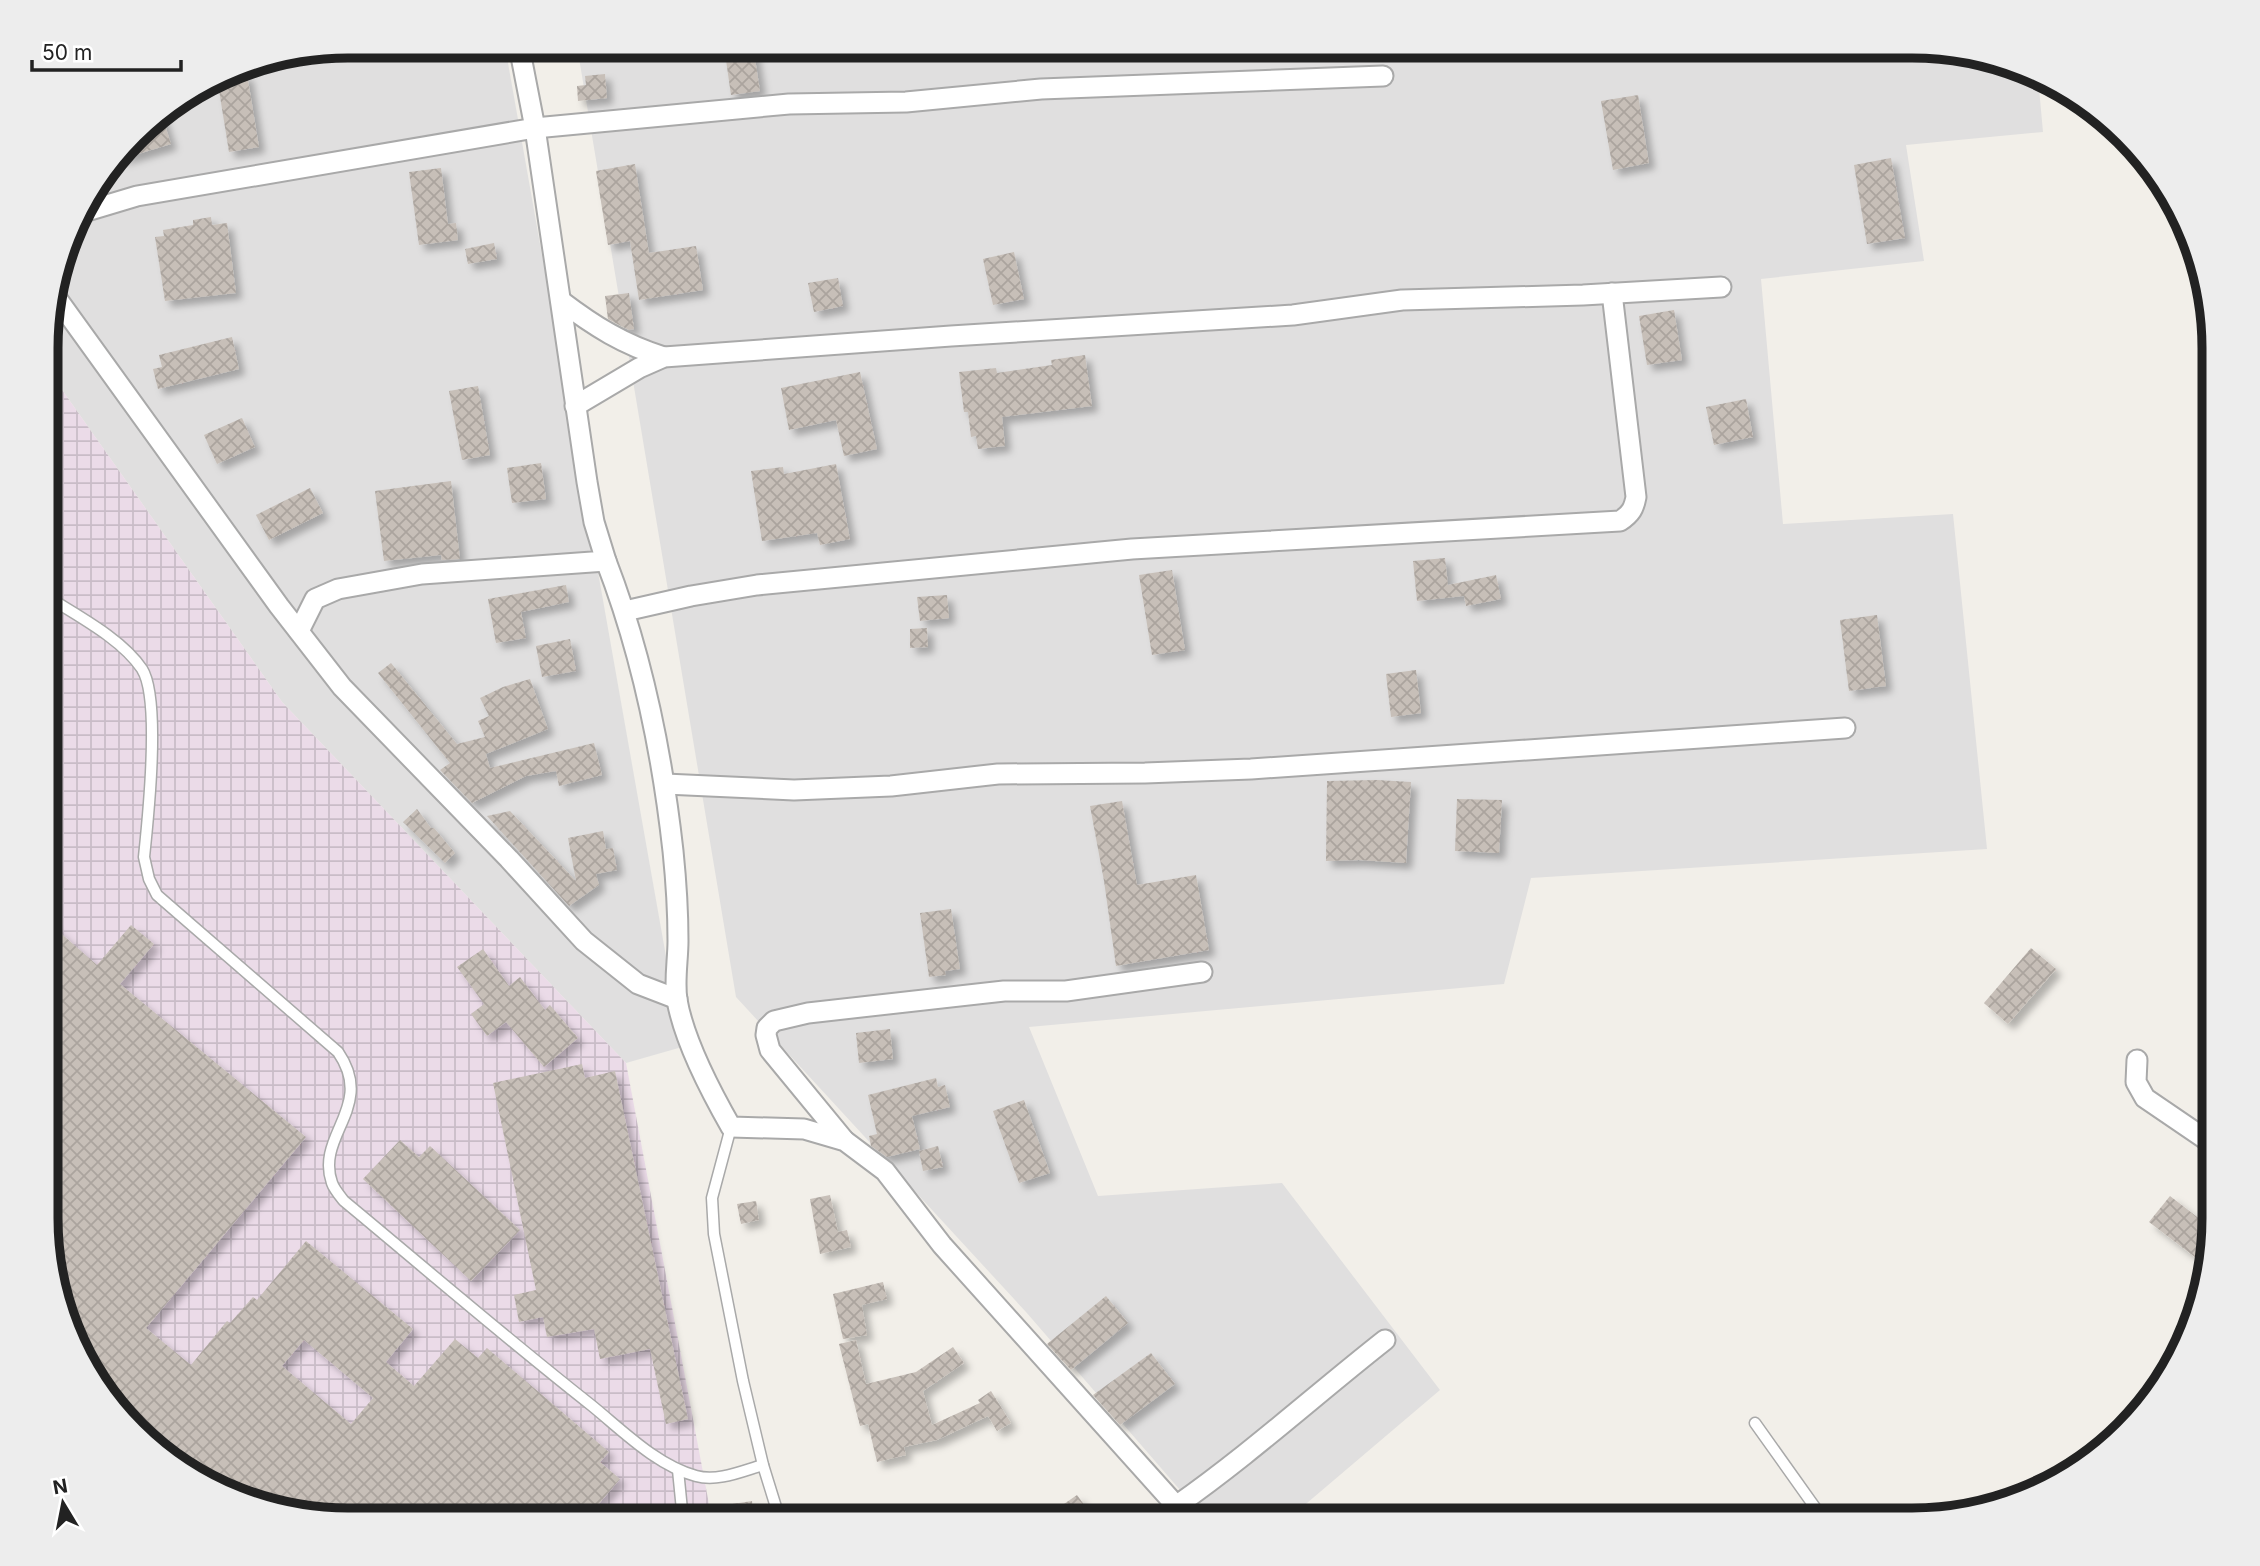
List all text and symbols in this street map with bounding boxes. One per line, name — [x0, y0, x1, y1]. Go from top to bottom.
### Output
scale bar — [32, 28, 180, 72]
text: 50 m — [42, 40, 92, 65]
north arrow — [28, 1468, 98, 1538]
text: N — [51, 1474, 69, 1499]

